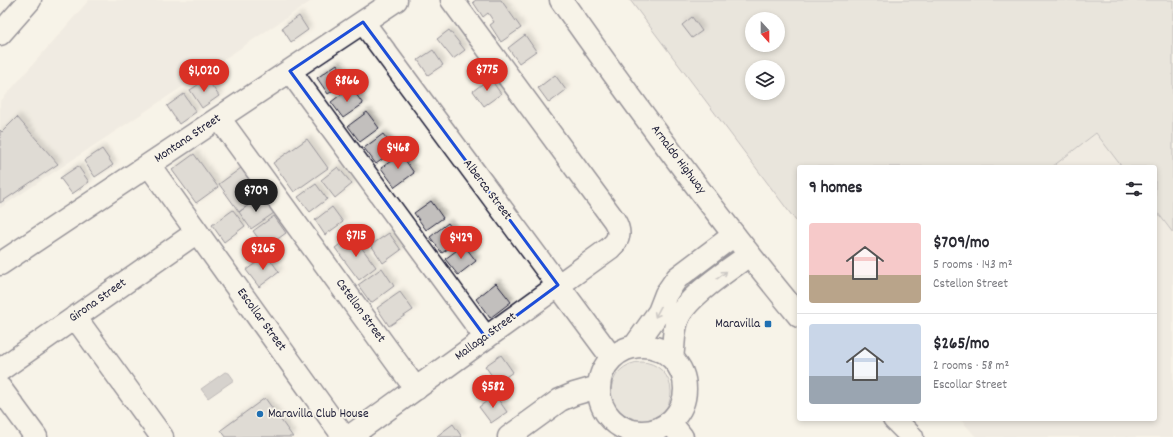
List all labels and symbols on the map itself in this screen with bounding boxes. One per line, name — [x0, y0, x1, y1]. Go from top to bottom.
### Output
north arrow — [745, 12, 785, 52]
pin: $775 — [463, 58, 511, 92]
pin: $1,020 — [171, 59, 237, 93]
pin: $866 — [323, 69, 371, 103]
street label: Montana Street — [151, 109, 225, 168]
street label: Arnaldo Highway — [646, 121, 711, 199]
pin: $468 — [374, 136, 422, 170]
street label: Alberca Street — [458, 155, 516, 225]
pin: $709 — [232, 179, 280, 213]
pin: $715 — [332, 224, 380, 258]
pin: $429 — [437, 226, 485, 260]
pin: $265 — [239, 237, 287, 271]
one-way arrow — [717, 271, 728, 279]
street label: Girona Street — [65, 274, 131, 328]
street label: Cstellon Street — [330, 275, 390, 347]
street label: Escollar Street — [232, 284, 291, 356]
one-way arrow — [654, 306, 661, 318]
street label: Mallaga Street — [451, 308, 521, 366]
place label: Maravilla — [715, 315, 761, 334]
marker: Maravilla — [763, 319, 773, 329]
pin: $582 — [469, 375, 517, 409]
place label: Maravilla Club House — [268, 405, 369, 424]
marker: Maravilla Club House — [255, 409, 265, 419]

